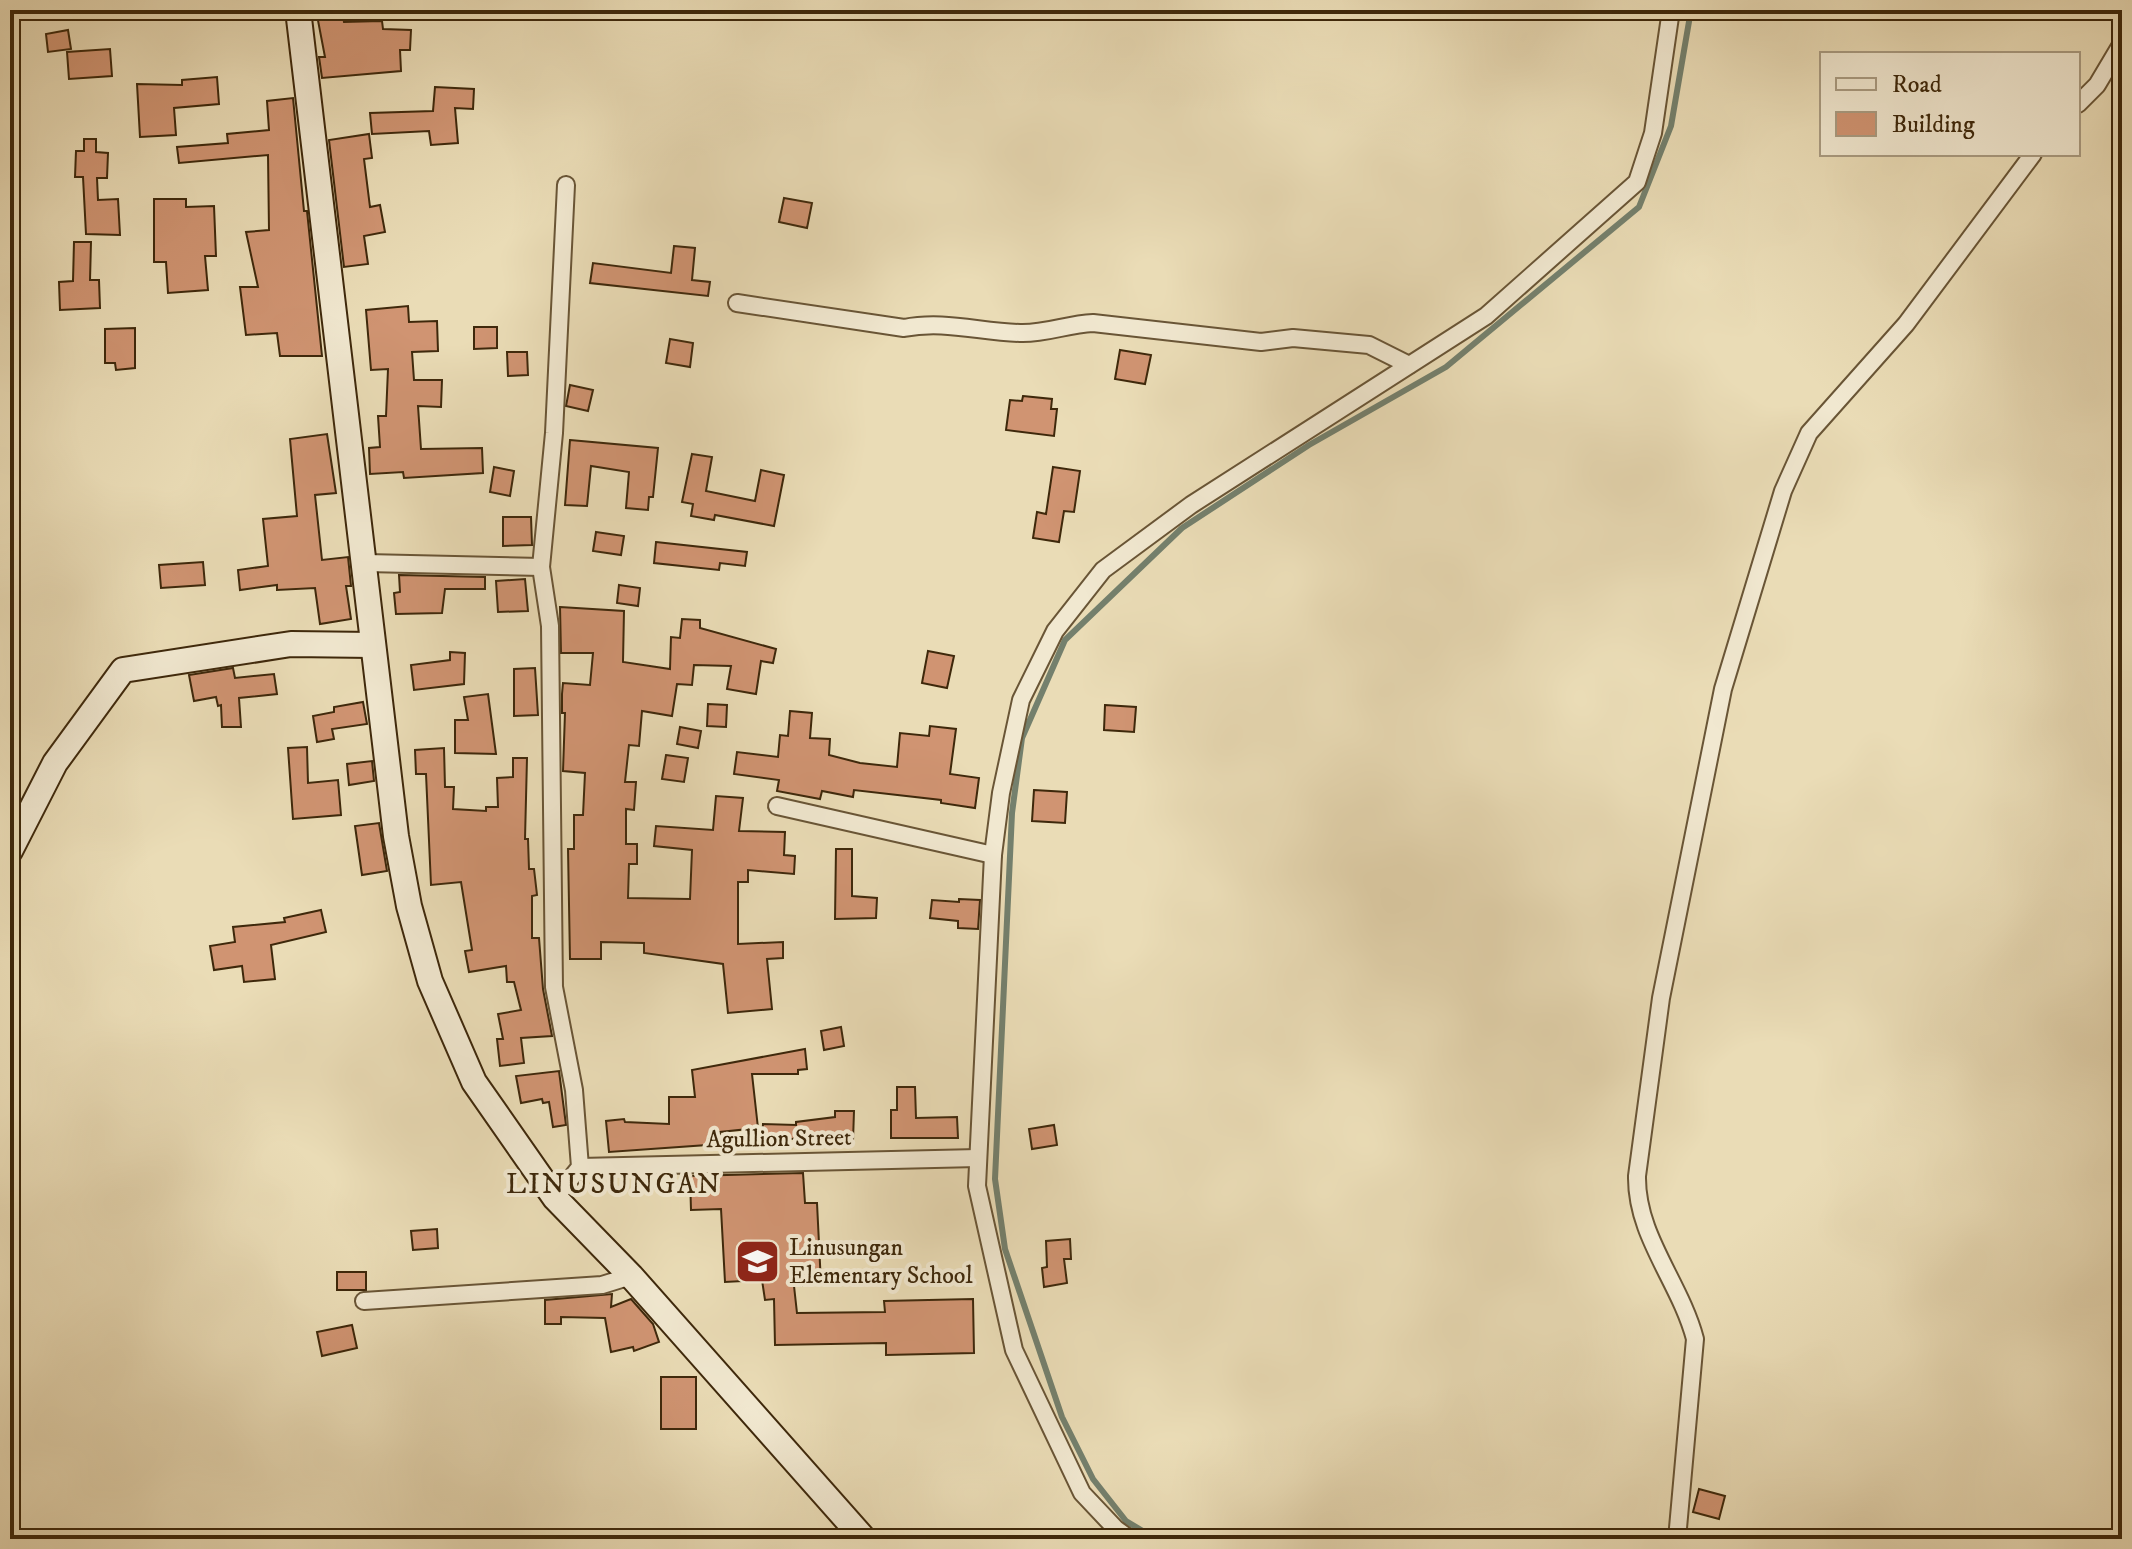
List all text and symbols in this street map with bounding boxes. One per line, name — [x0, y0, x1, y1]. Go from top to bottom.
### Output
legend — [1820, 52, 2080, 156]
text: Road — [1892, 70, 1942, 100]
text: Building — [1892, 110, 1975, 140]
street label: Agullion Street — [706, 1123, 852, 1155]
district label: LINUSUNGAN — [506, 1167, 722, 1202]
place label: Linusungan Elementary School — [789, 1233, 973, 1291]
school or university icon: Linusungan Elementary School — [734, 1237, 782, 1285]

